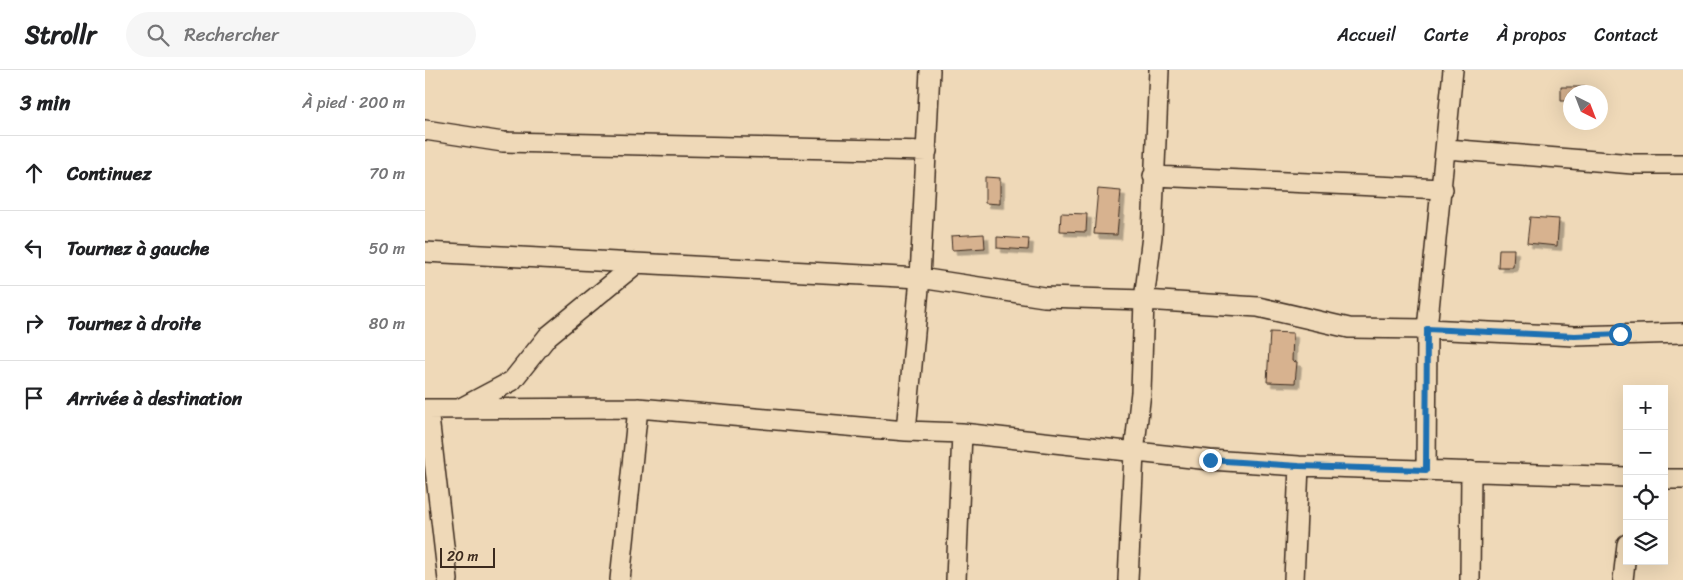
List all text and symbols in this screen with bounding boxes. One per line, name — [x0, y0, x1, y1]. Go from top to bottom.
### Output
search box — [126, 12, 476, 57]
text: Strollr — [25, 14, 96, 56]
text: Rechercher — [184, 18, 279, 51]
text: Accueil — [1337, 19, 1396, 51]
text: Carte — [1424, 19, 1469, 51]
text: À propos — [1497, 19, 1566, 51]
text: Contact — [1594, 19, 1658, 51]
icon: search — [144, 21, 172, 49]
text: 3 min — [20, 84, 70, 122]
north arrow — [1563, 85, 1608, 130]
text: À pied · 200 m — [302, 88, 405, 117]
text: Continuez — [67, 157, 152, 190]
icon: ahead — [20, 159, 48, 187]
text: 70 m — [369, 159, 405, 188]
text: Tournez à gauche — [67, 232, 209, 265]
icon: left — [20, 234, 48, 262]
text: 50 m — [369, 234, 405, 263]
text: Tournez à droite — [67, 307, 201, 340]
icon: right — [20, 309, 48, 337]
text: 80 m — [369, 309, 405, 338]
route start — [1609, 323, 1632, 346]
text: Arrivée à destination — [67, 382, 242, 415]
icon: arrive — [20, 384, 48, 412]
map controls — [1623, 385, 1668, 565]
button: + — [1623, 385, 1668, 430]
button: − — [1623, 430, 1668, 475]
route end — [1199, 449, 1222, 472]
button: locate — [1623, 475, 1668, 520]
button: layers — [1623, 520, 1668, 565]
text: 20 m — [447, 544, 478, 569]
scale bar — [440, 545, 495, 568]

